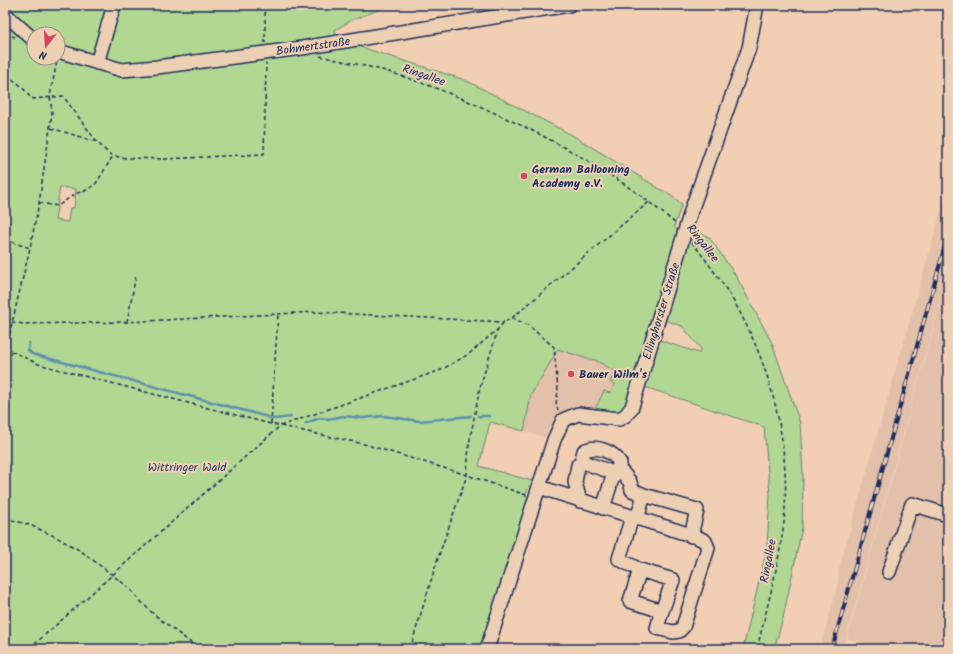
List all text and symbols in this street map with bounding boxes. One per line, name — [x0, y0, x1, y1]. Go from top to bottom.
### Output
north arrow — [26, 26, 66, 66]
street label: Bohmertstraße — [275, 32, 352, 61]
text: N — [37, 45, 49, 64]
street label: Ringallee — [400, 59, 448, 92]
place label: German Ballooning Academy e.V. — [532, 160, 630, 193]
marker: German Ballooning Academy e.V. — [519, 171, 529, 181]
street label: Ringallee — [681, 220, 724, 267]
street label: Ellinghorster Straße — [638, 260, 685, 362]
place label: Bauer Wilm's — [579, 365, 647, 384]
marker: Bauer Wilm's — [566, 369, 576, 379]
park label: Wittringer Wald — [148, 458, 227, 477]
street label: Ringallee — [755, 537, 782, 585]

